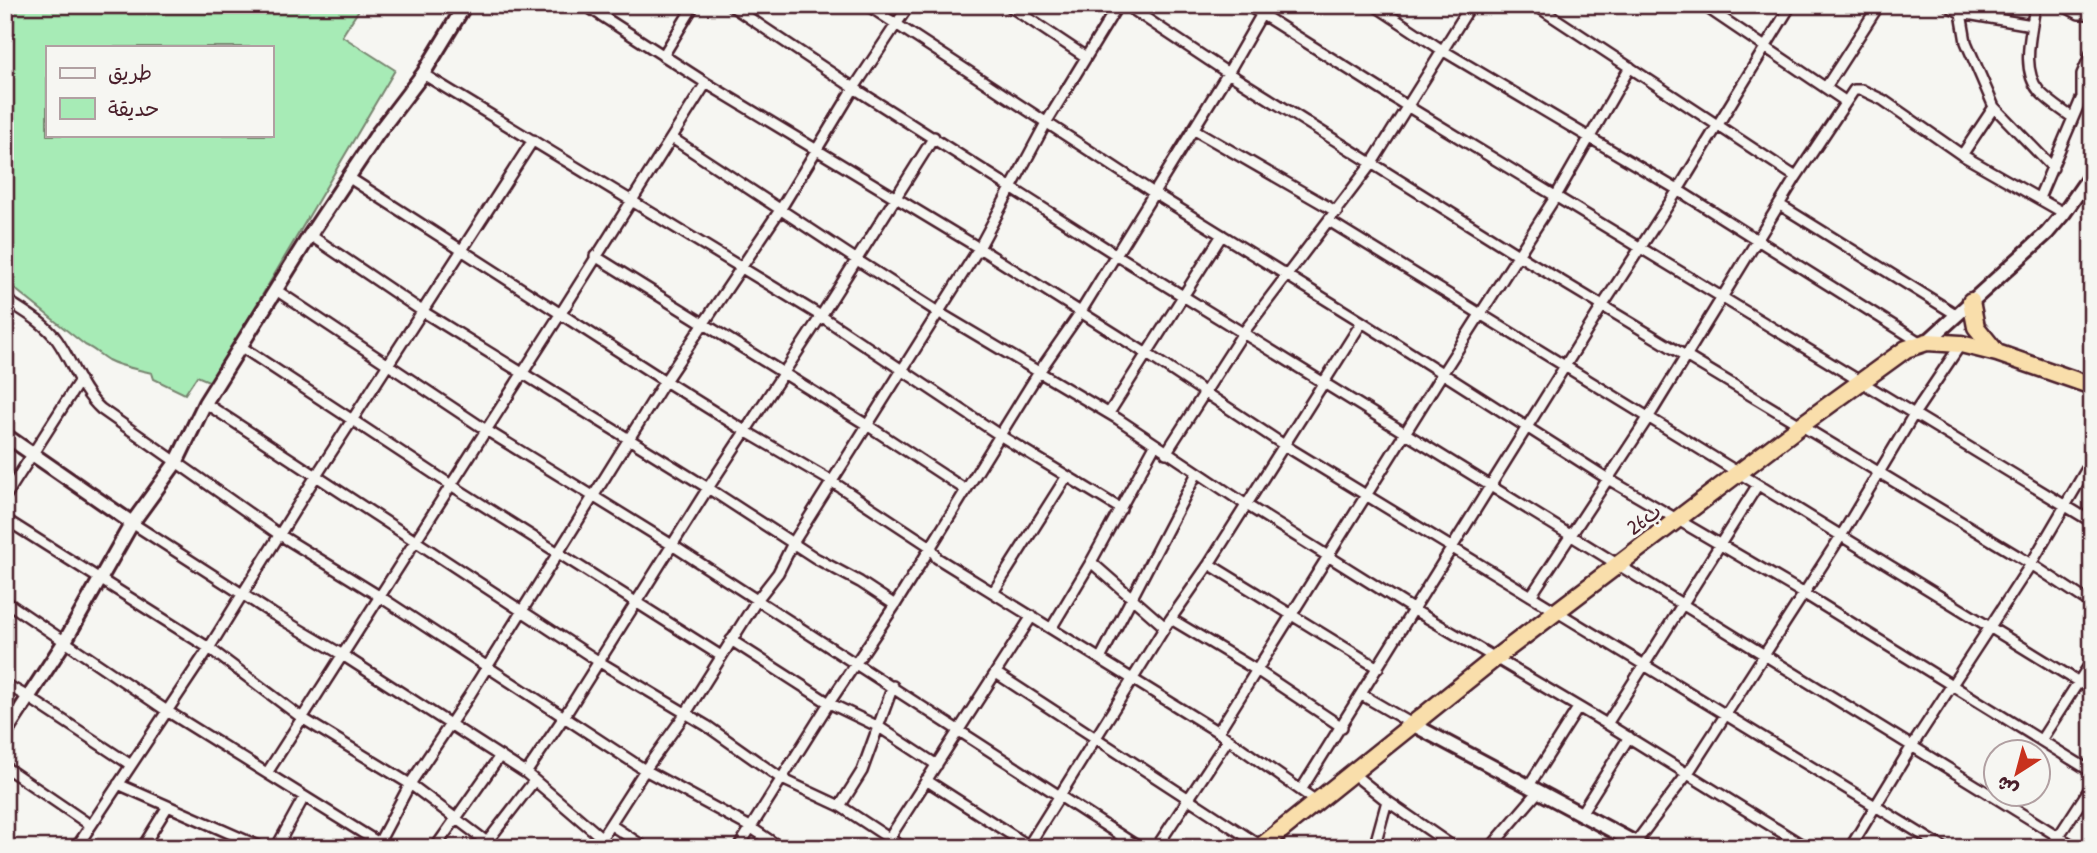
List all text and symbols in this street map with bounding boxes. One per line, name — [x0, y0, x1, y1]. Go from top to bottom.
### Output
legend — [46, 46, 273, 136]
text: طريق — [108, 58, 152, 87]
text: حديقة — [108, 94, 159, 123]
street label: 26ب — [1620, 496, 1667, 541]
north arrow — [1982, 738, 2052, 808]
text: ش — [1991, 770, 2023, 803]

